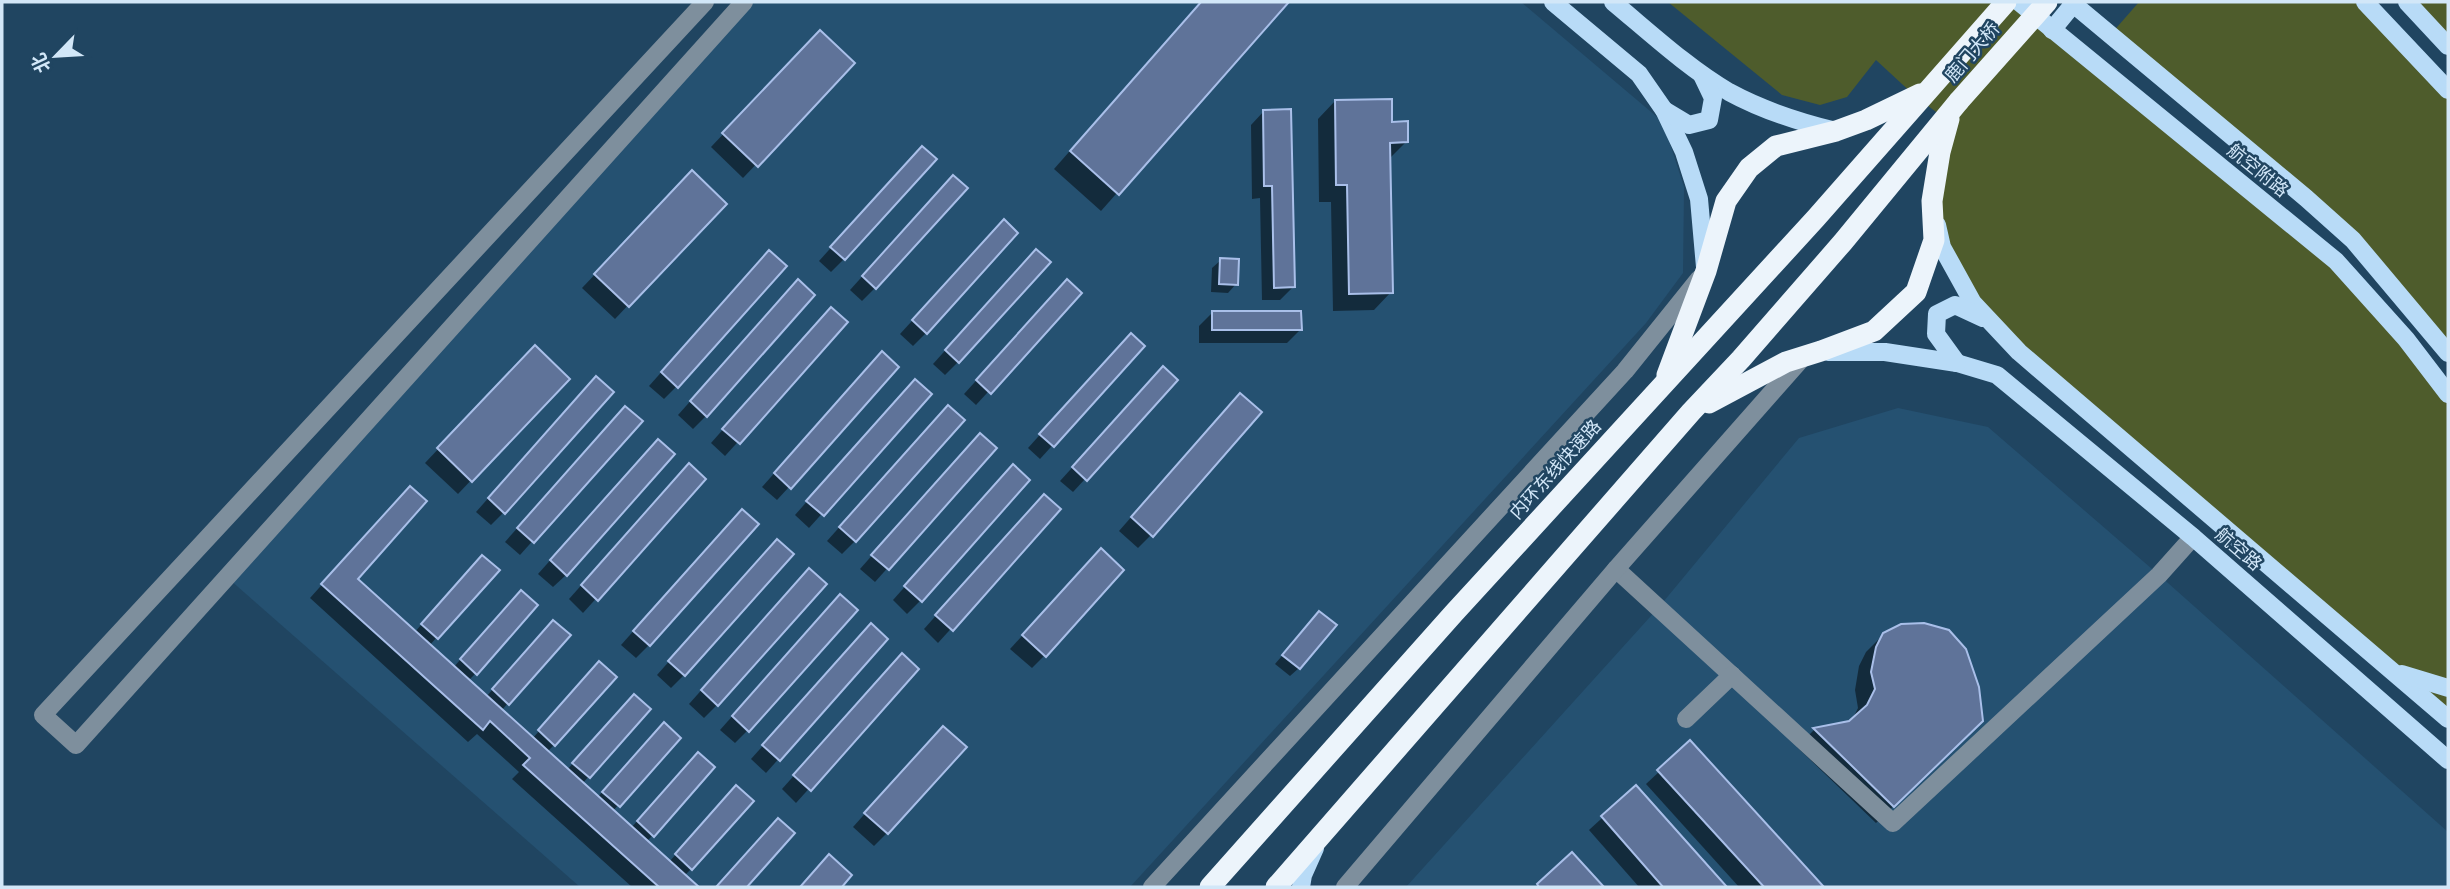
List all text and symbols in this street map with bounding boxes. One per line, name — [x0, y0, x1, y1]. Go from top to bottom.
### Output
street label: 鹿门大桥 — [1940, 18, 2004, 86]
north arrow — [21, 21, 91, 91]
text: 北 — [27, 49, 55, 76]
street label: 航空附路 — [2223, 139, 2293, 201]
street label: 内环东线快速路 — [1505, 415, 1605, 523]
street label: 航空路 — [2212, 523, 2266, 575]

